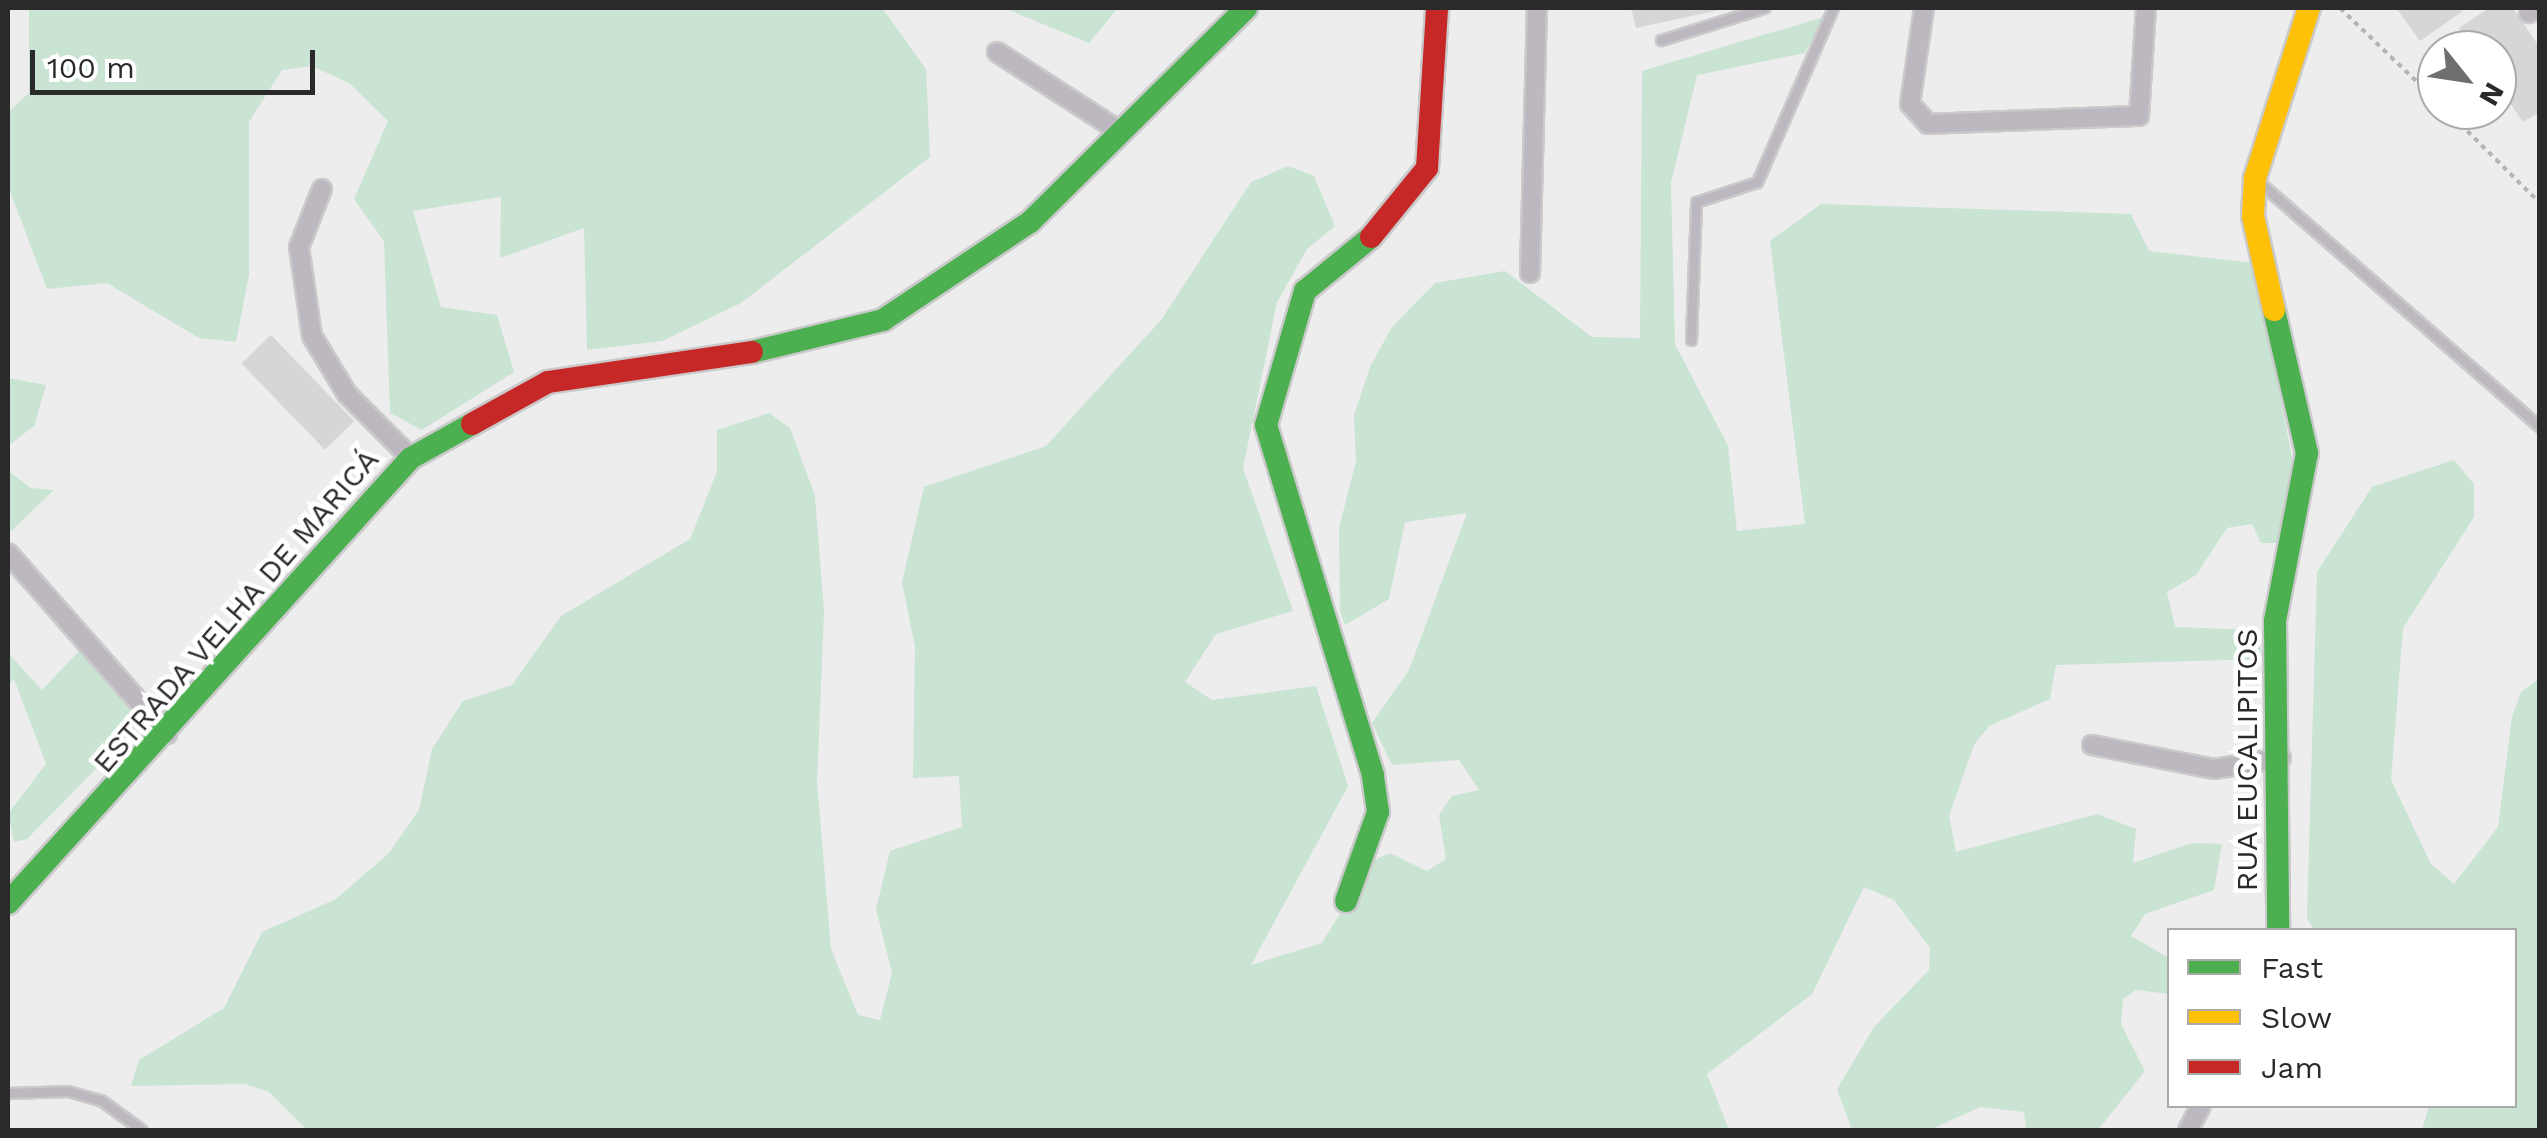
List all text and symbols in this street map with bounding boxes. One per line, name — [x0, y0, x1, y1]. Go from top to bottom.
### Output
scale bar — [35, 30, 320, 92]
north arrow — [2417, 30, 2517, 130]
text: 100 m — [47, 50, 135, 85]
text: N — [2472, 77, 2511, 111]
street label: ESTRADA VELHA DE MARICÁ — [84, 440, 388, 782]
street label: RUA EUCALIPITOS — [2229, 628, 2265, 892]
legend — [2167, 928, 2517, 1108]
text: Fast — [2261, 950, 2323, 985]
text: Slow — [2261, 1000, 2332, 1035]
text: Jam — [2261, 1050, 2323, 1085]

